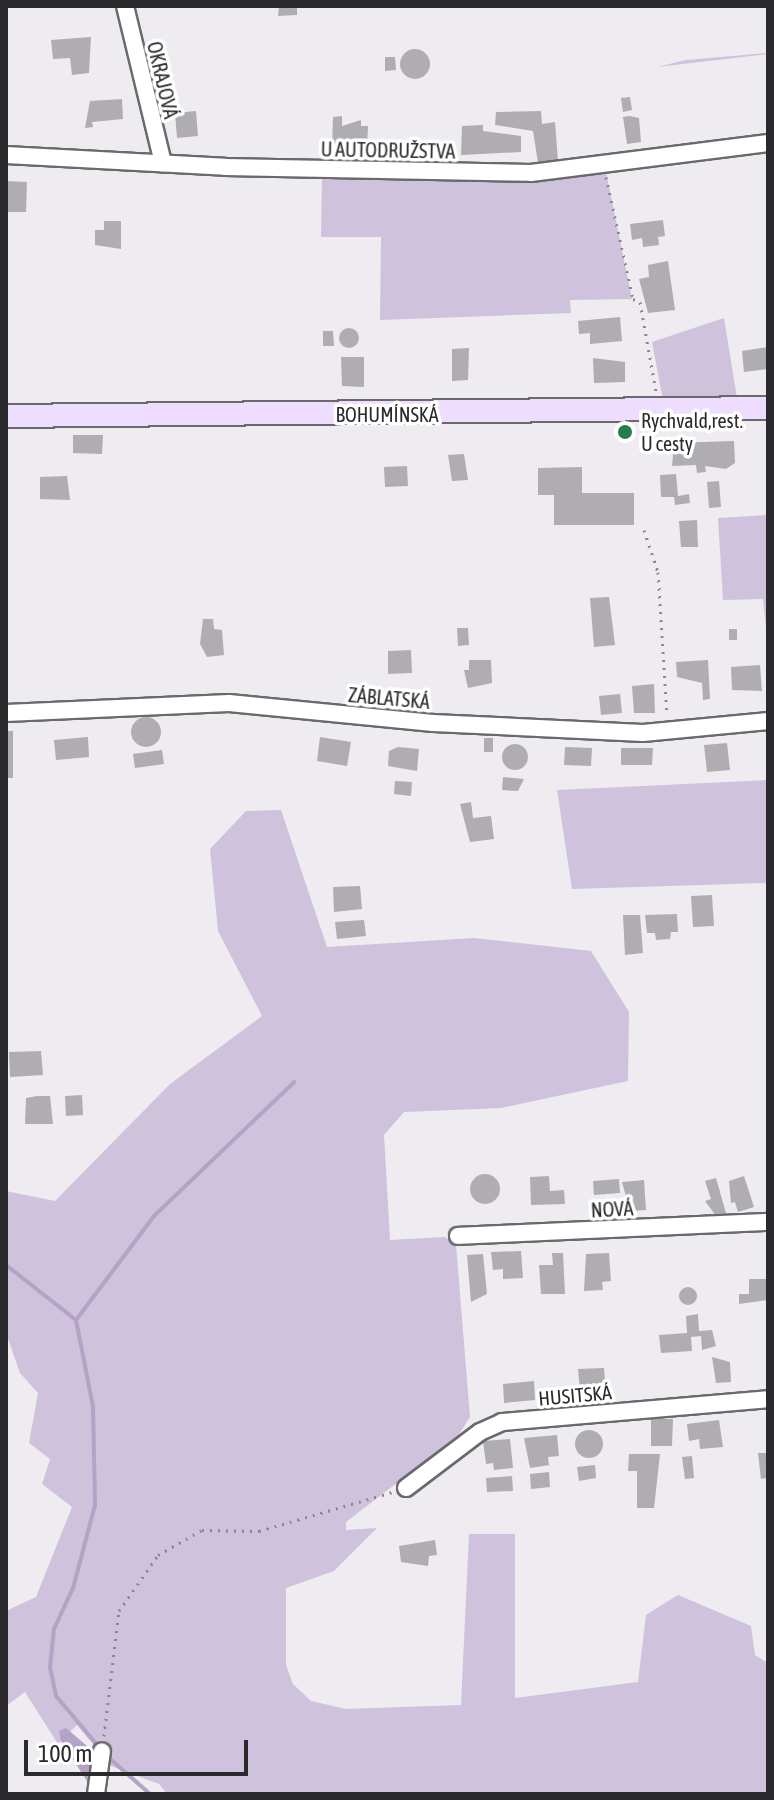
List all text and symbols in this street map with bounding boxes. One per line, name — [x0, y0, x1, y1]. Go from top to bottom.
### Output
street label: OKRAJOVÁ — [142, 39, 184, 121]
street label: U AUTODRUŽSTVA — [321, 137, 455, 163]
street label: BOHUMÍNSKÁ — [336, 402, 438, 426]
place label: Rychvald,rest. U cesty — [641, 408, 743, 455]
marker: Rychvald,rest. U cesty — [616, 423, 634, 441]
street label: ZÁBLATSKÁ — [347, 682, 431, 714]
street label: NOVÁ — [590, 1196, 634, 1222]
street label: HUSITSKÁ — [537, 1380, 613, 1410]
scale bar — [28, 1724, 252, 1774]
text: 100 m — [38, 1740, 92, 1767]

